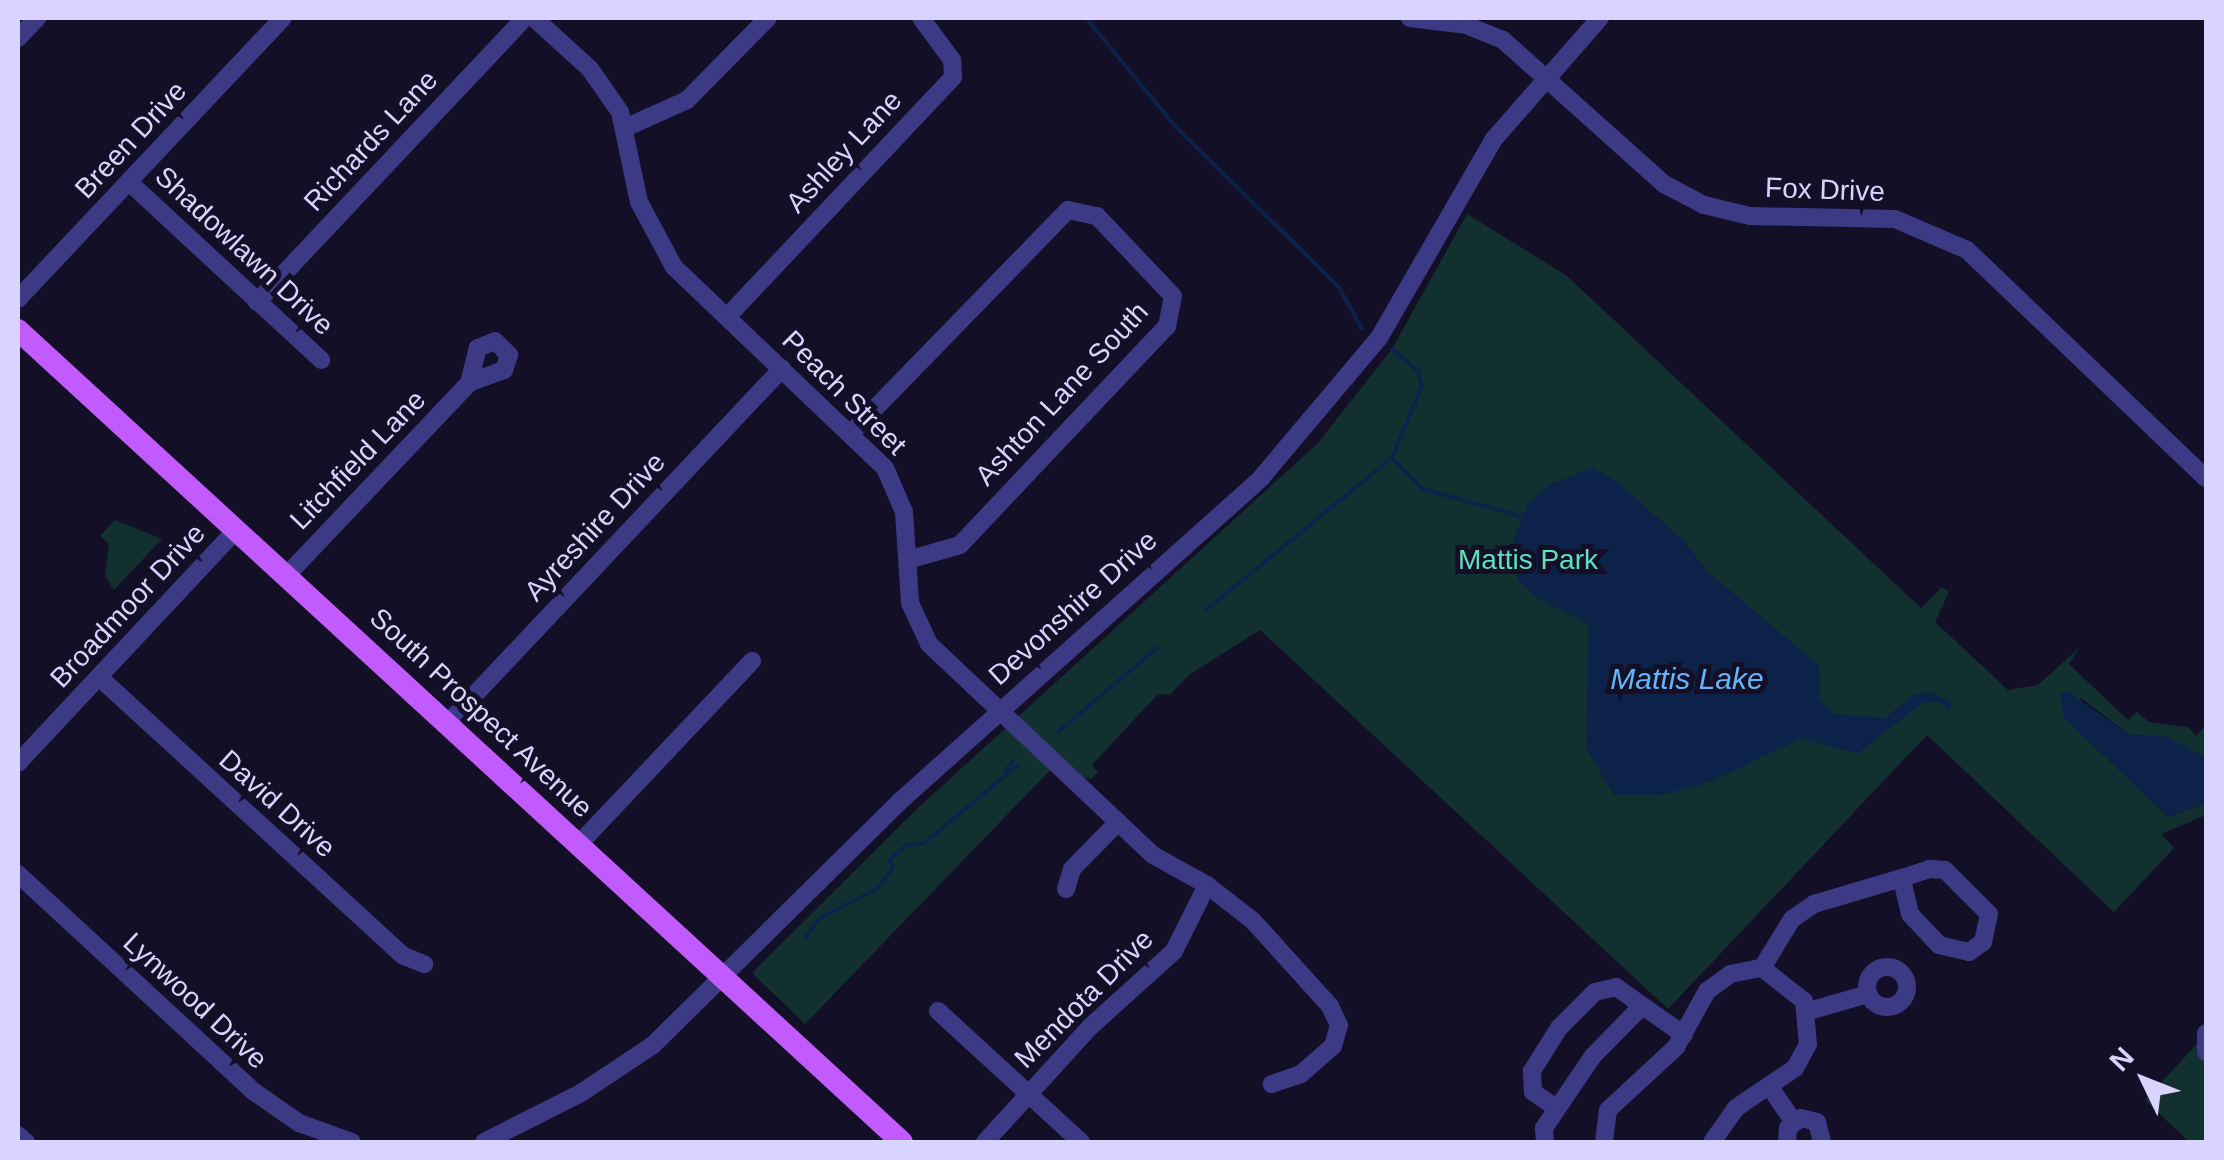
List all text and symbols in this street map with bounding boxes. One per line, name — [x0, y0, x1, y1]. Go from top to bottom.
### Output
street label: Richards Lane — [297, 64, 445, 218]
street label: Breen Drive — [68, 74, 194, 206]
street label: Ashley Lane — [779, 84, 909, 220]
street label: Shadowlawn Drive — [148, 160, 340, 342]
street label: Fox Drive — [1765, 171, 1885, 209]
street label: Ashton Lane South — [968, 295, 1156, 493]
street label: Peach Street — [775, 324, 913, 462]
street label: Litchfield Lane — [283, 383, 433, 537]
street label: Ayreshire Drive — [518, 446, 672, 608]
street label: Broadmoor Drive — [44, 517, 212, 695]
street label: Devonshire Drive — [982, 524, 1164, 692]
park label: Mattis Park — [1458, 543, 1598, 577]
street label: South Prospect Avenue — [362, 601, 600, 825]
water label: Mattis Lake — [1610, 661, 1764, 697]
street label: David Drive — [212, 743, 342, 865]
street label: Mendota Drive — [1008, 923, 1160, 1075]
street label: Lynwood Drive — [116, 926, 274, 1076]
north arrow — [2094, 1030, 2194, 1130]
text: N — [2103, 1041, 2140, 1077]

